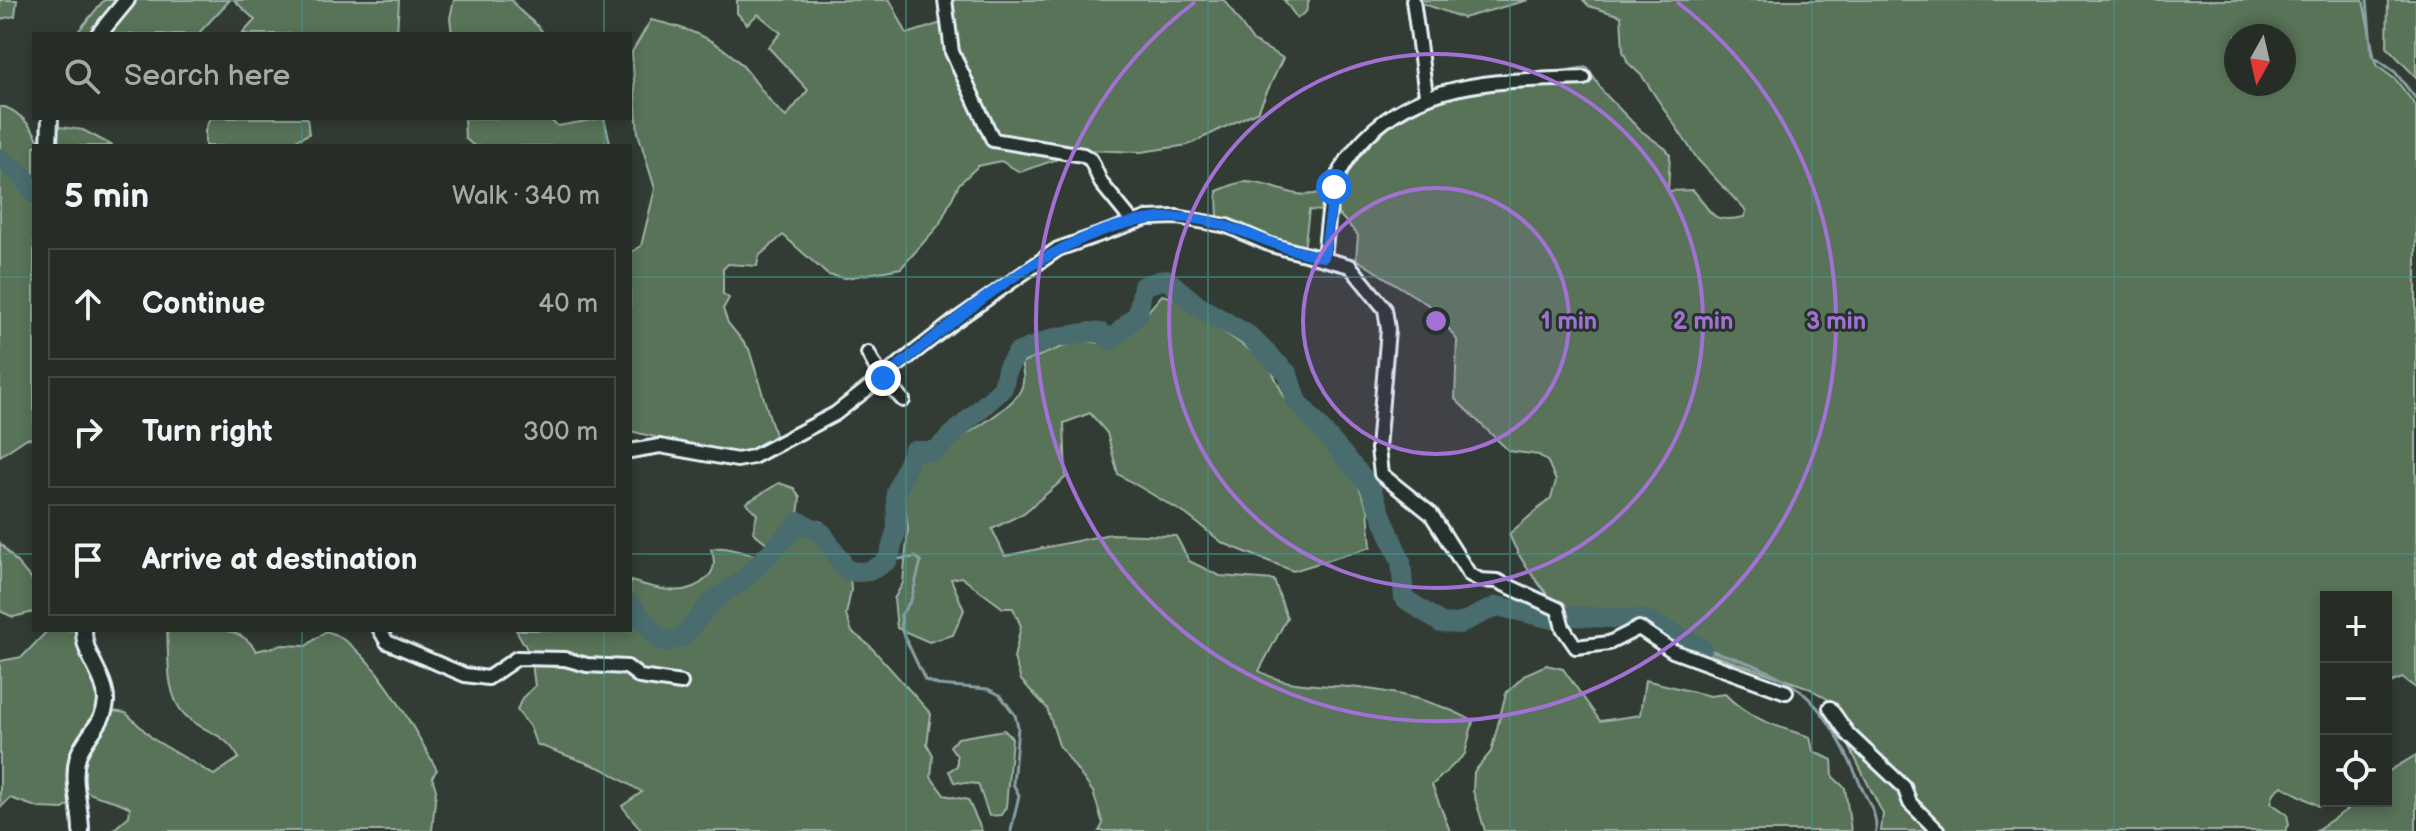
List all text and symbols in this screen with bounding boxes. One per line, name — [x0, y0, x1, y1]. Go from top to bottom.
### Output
north arrow — [2224, 24, 2296, 96]
search box — [32, 32, 632, 120]
icon: search — [60, 54, 104, 98]
text: Search here — [124, 58, 290, 94]
route start — [1316, 169, 1352, 205]
text: 5 min — [64, 176, 149, 217]
text: Walk · 340 m — [452, 181, 600, 212]
icon: ahead — [66, 282, 110, 326]
text: Continue — [142, 286, 265, 322]
text: 40 m — [538, 289, 598, 320]
centre of rings — [1422, 307, 1450, 335]
text: 1 min — [1541, 307, 1597, 336]
text: 2 min — [1673, 307, 1733, 336]
text: 3 min — [1806, 307, 1866, 336]
route end — [865, 360, 901, 396]
icon: right — [66, 410, 110, 454]
text: Turn right — [142, 414, 273, 450]
text: 300 m — [523, 417, 598, 448]
icon: arrive — [66, 538, 110, 582]
text: Arrive at destination — [142, 542, 418, 578]
map controls — [2320, 591, 2392, 807]
button: + — [2320, 591, 2392, 663]
button: − — [2320, 663, 2392, 735]
button: locate — [2320, 735, 2392, 807]

